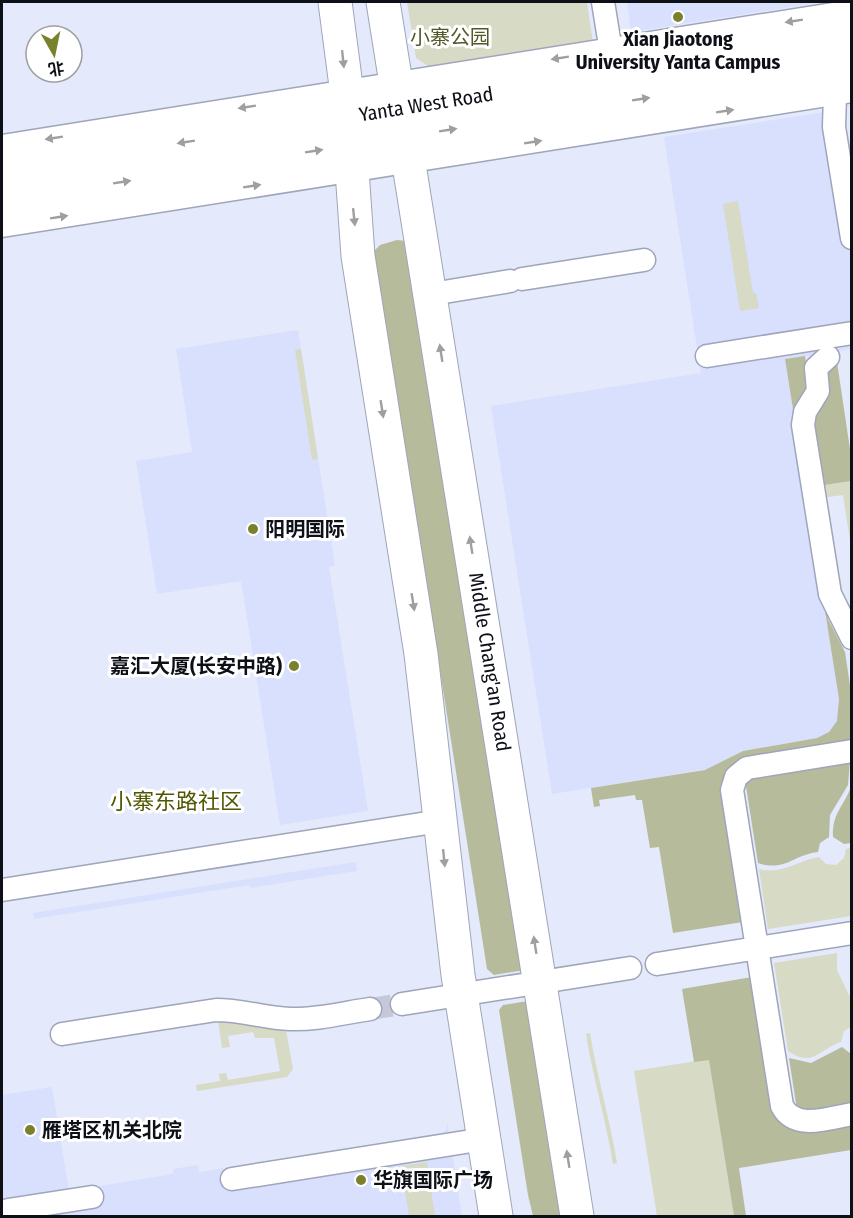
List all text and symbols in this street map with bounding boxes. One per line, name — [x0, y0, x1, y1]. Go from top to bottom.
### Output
marker: Xian Jiaotong University Yanta Campus — [671, 10, 685, 24]
one-way arrow — [784, 16, 803, 25]
north arrow — [24, 24, 84, 84]
park label: 小寨公园 — [410, 25, 490, 49]
place label: Xian Jiaotong University Yanta Campus — [576, 27, 780, 74]
one-way arrow — [338, 49, 348, 68]
one-way arrow — [550, 53, 569, 62]
text: 北 — [47, 58, 66, 79]
street label: Yanta West Road — [357, 82, 495, 126]
one-way arrow — [631, 95, 650, 104]
one-way arrow — [237, 103, 256, 112]
one-way arrow — [716, 107, 735, 116]
one-way arrow — [439, 125, 458, 134]
one-way arrow — [45, 133, 64, 142]
one-way arrow — [523, 137, 542, 146]
one-way arrow — [176, 138, 195, 147]
one-way arrow — [305, 147, 324, 156]
one-way arrow — [112, 177, 131, 186]
one-way arrow — [243, 182, 262, 191]
one-way arrow — [349, 207, 359, 226]
one-way arrow — [50, 212, 69, 221]
one-way arrow — [436, 343, 445, 362]
one-way arrow — [378, 400, 387, 419]
place label: 阳明国际 — [265, 517, 345, 541]
marker: 阳明国际 — [246, 522, 260, 536]
one-way arrow — [467, 536, 476, 555]
street label: Middle Chang'an Road — [464, 571, 516, 753]
one-way arrow — [408, 593, 417, 612]
place label: 嘉汇大厦(长安中路) — [110, 654, 282, 678]
marker: 嘉汇大厦(长安中路) — [287, 659, 301, 673]
district label: 小寨东路社区 — [110, 788, 242, 815]
one-way arrow — [439, 849, 449, 868]
one-way arrow — [530, 936, 539, 955]
place label: 雁塔区机关北院 — [42, 1118, 182, 1142]
marker: 雁塔区机关北院 — [23, 1123, 37, 1137]
one-way arrow — [564, 1149, 573, 1168]
place label: 华旗国际广场 — [373, 1168, 493, 1192]
marker: 华旗国际广场 — [354, 1173, 368, 1187]

